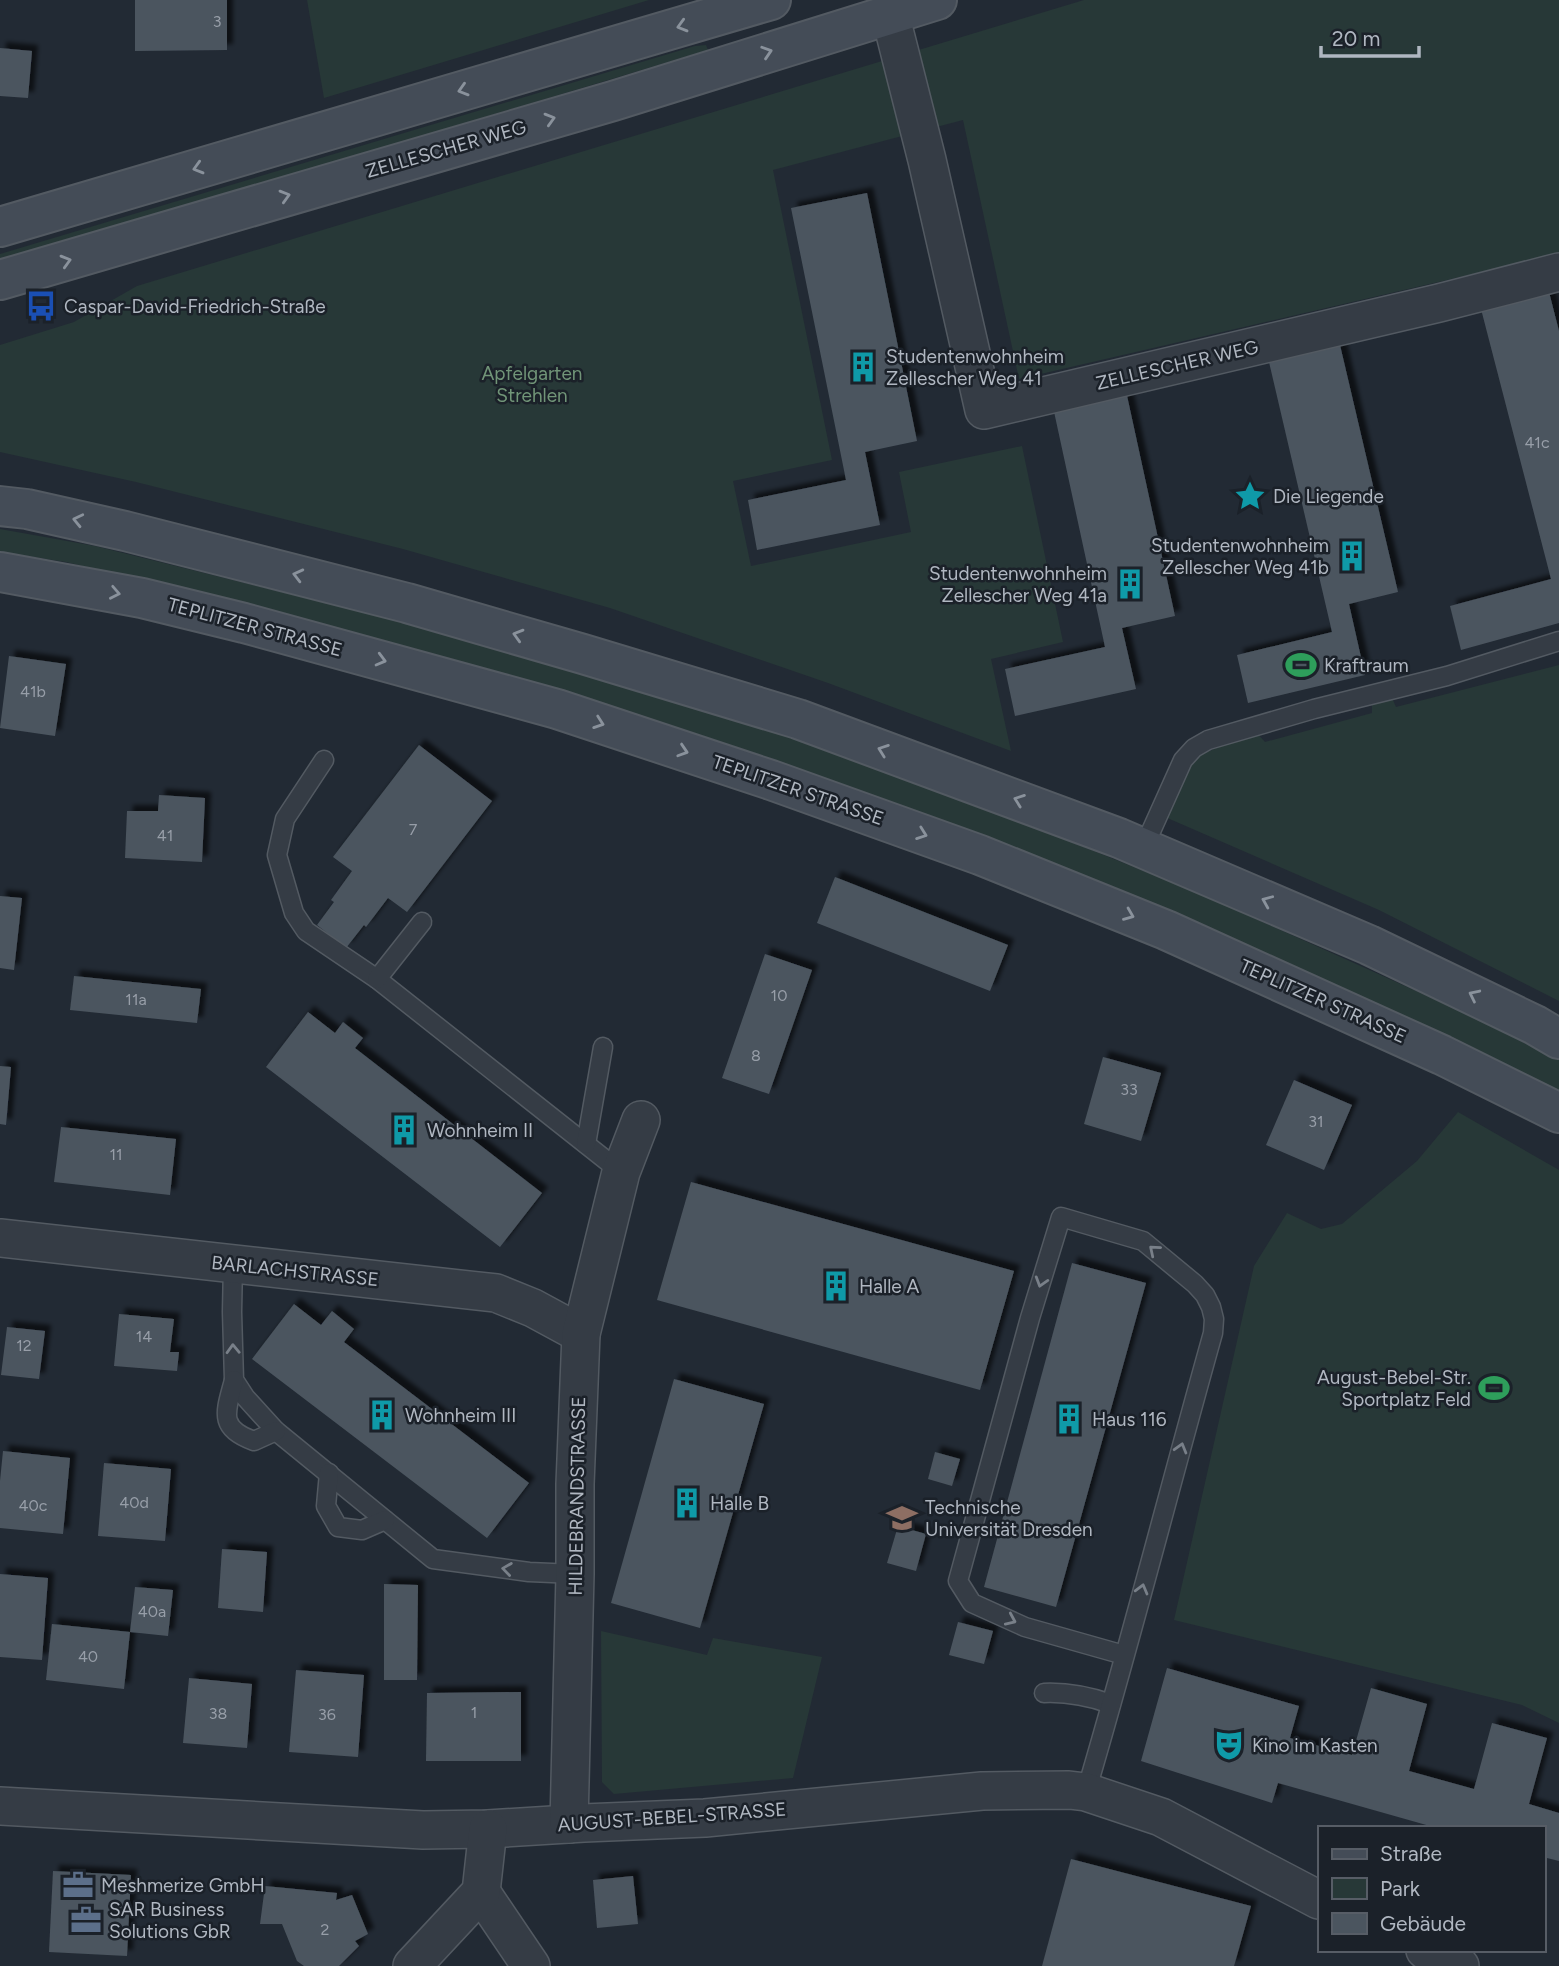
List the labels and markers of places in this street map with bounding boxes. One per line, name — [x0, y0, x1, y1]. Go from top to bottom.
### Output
bus stop icon: Caspar-David-Friedrich-Straße — [24, 289, 58, 323]
place label: Caspar-David-Friedrich-Straße — [64, 295, 326, 318]
place label: Studentenwohnheim Zellescher Weg 41 — [886, 345, 1064, 390]
building icon: Studentenwohnheim Zellescher Weg 41 — [846, 350, 880, 384]
place icon: Die Liegende — [1233, 479, 1267, 513]
place label: Die Liegende — [1273, 485, 1384, 508]
place label: Studentenwohnheim Zellescher Weg 41b — [1151, 534, 1329, 579]
building icon: Studentenwohnheim Zellescher Weg 41b — [1335, 539, 1369, 573]
place label: Studentenwohnheim Zellescher Weg 41a — [929, 562, 1107, 607]
building icon: Studentenwohnheim Zellescher Weg 41a — [1113, 567, 1147, 601]
sports icon: Kraftraum — [1284, 648, 1318, 682]
place label: Kraftraum — [1324, 654, 1409, 677]
building icon: Wohnheim II — [387, 1113, 421, 1147]
place label: Wohnheim II — [427, 1119, 533, 1142]
building icon: Halle A — [819, 1269, 853, 1303]
place label: Halle A — [859, 1275, 919, 1298]
place label: August-Bebel-Str. Sportplatz Feld — [1317, 1366, 1471, 1411]
sports icon: August-Bebel-Str. Sportplatz Feld — [1477, 1371, 1511, 1405]
building icon: Wohnheim III — [365, 1398, 399, 1432]
building icon: Haus 116 — [1052, 1402, 1086, 1436]
place label: Wohnheim III — [405, 1404, 516, 1427]
place label: Haus 116 — [1092, 1408, 1167, 1431]
building icon: Halle B — [670, 1486, 704, 1520]
place label: Halle B — [710, 1492, 769, 1515]
place label: Technische Universität Dresden — [925, 1496, 1093, 1541]
school or university icon: Technische Universität Dresden — [885, 1501, 919, 1535]
theatre icon: Kino im Kasten — [1212, 1728, 1246, 1762]
place label: Kino im Kasten — [1252, 1734, 1378, 1757]
office icon: Meshmerize GmbH — [61, 1868, 95, 1902]
place label: Meshmerize GmbH — [101, 1874, 265, 1897]
place label: SAR Business Solutions GbR — [109, 1898, 231, 1943]
office icon: SAR Business Solutions GbR — [69, 1903, 103, 1937]

